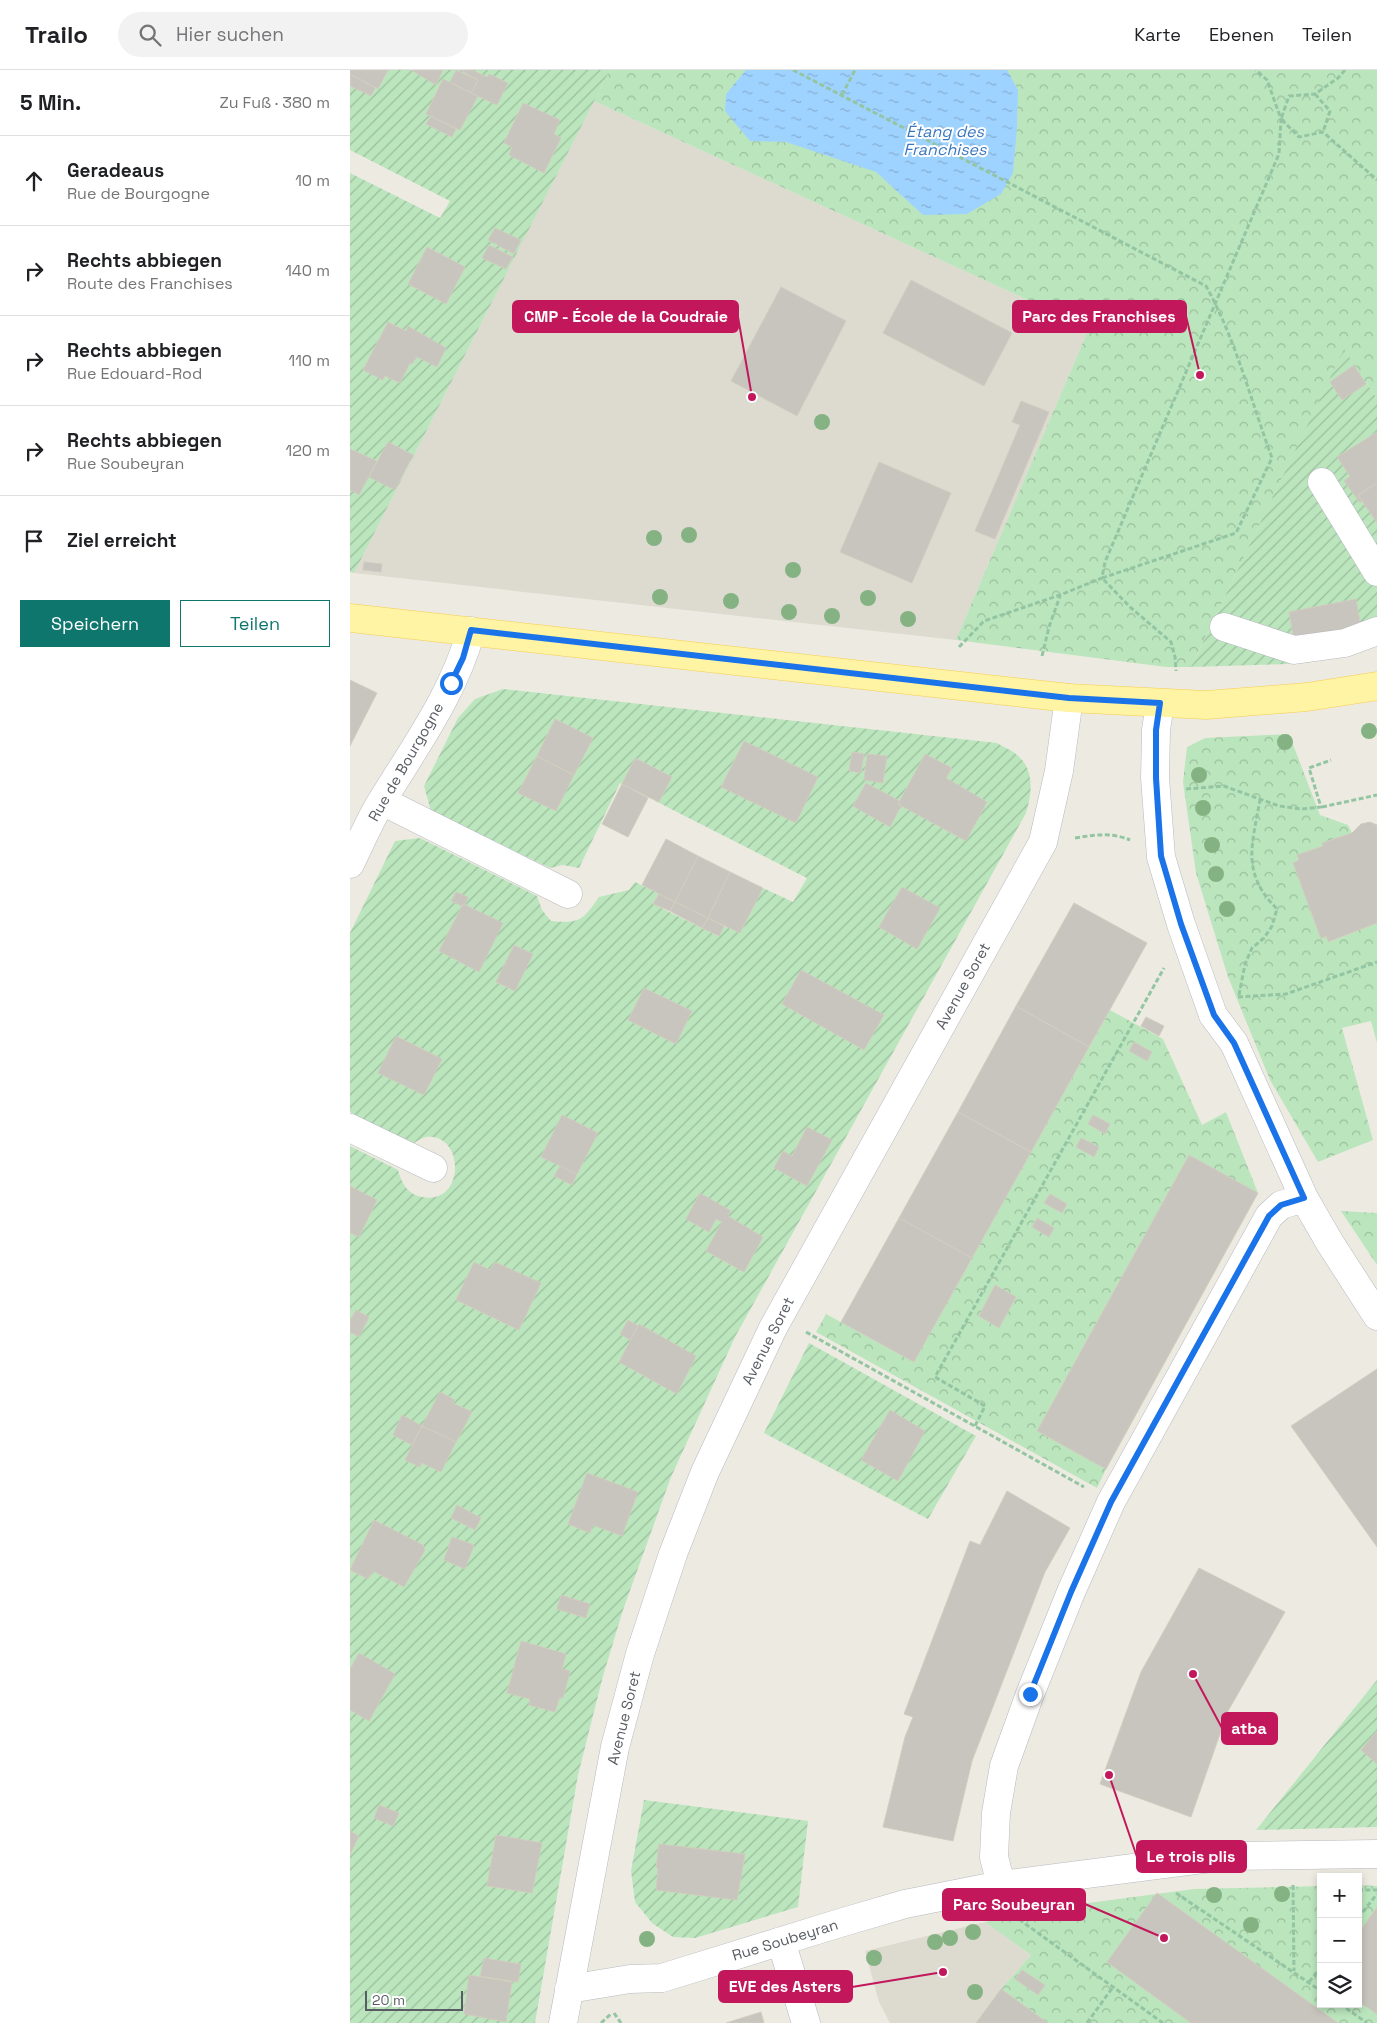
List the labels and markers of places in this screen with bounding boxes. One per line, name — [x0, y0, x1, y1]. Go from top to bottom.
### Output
callout: CMP - École de la Coudraie — [513, 301, 738, 332]
callout: Parc des Franchises — [1013, 301, 1186, 332]
callout: atba — [1222, 1713, 1277, 1744]
callout: Le trois plis — [1137, 1841, 1246, 1872]
callout: Parc Soubeyran — [943, 1889, 1085, 1920]
callout: EVE des Asters — [719, 1971, 852, 2002]

